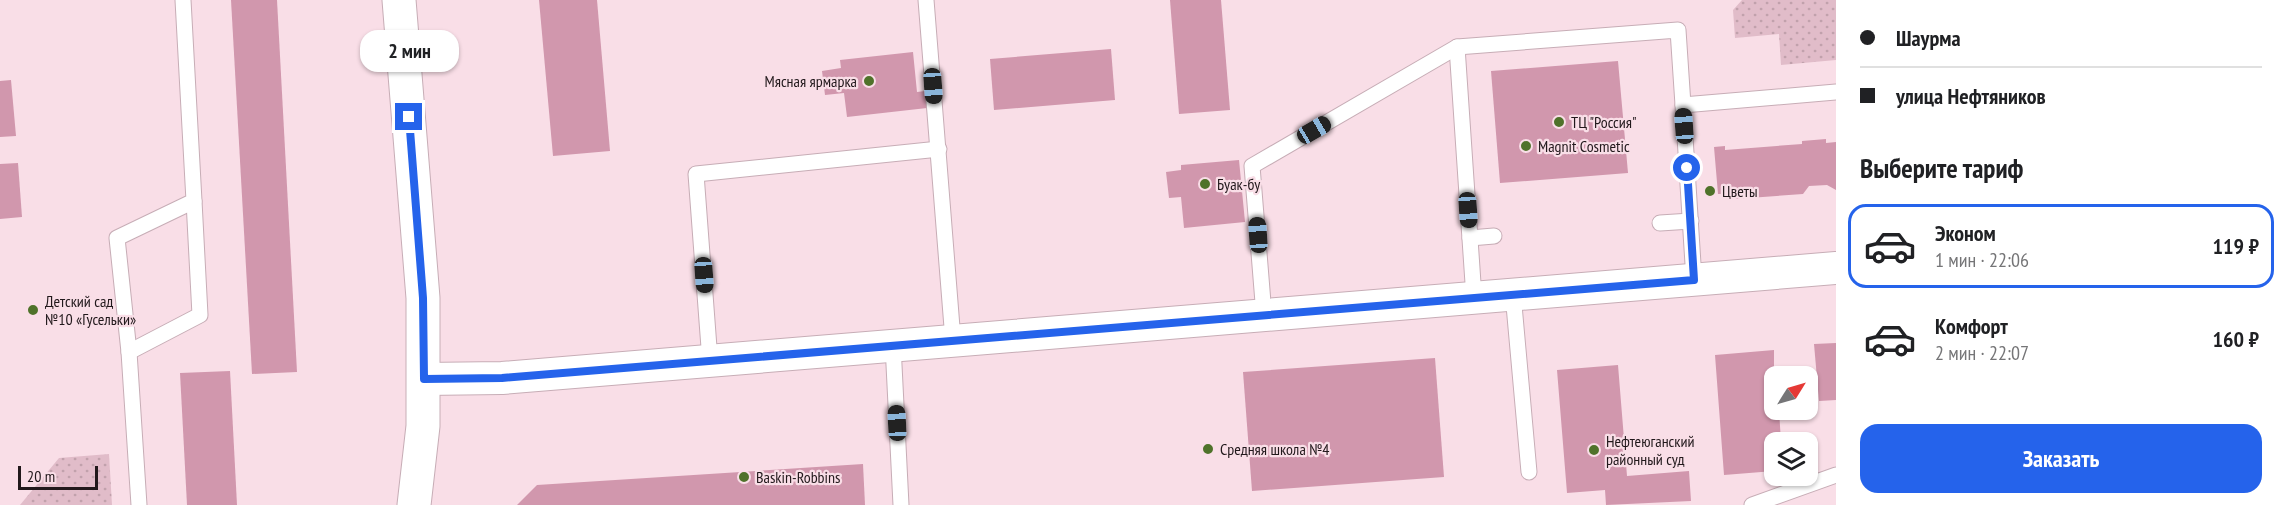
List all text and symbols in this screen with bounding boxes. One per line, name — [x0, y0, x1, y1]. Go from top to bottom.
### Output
text: Шаурма — [1896, 24, 1961, 52]
callout: 2 мин — [360, 30, 458, 72]
text: 2 мин — [388, 38, 431, 64]
car — [923, 67, 943, 105]
place label: Мясная ярмарка — [765, 71, 857, 91]
marker: Мясная ярмарка — [862, 74, 876, 88]
text: улица Нефтяников — [1896, 82, 2046, 110]
route end — [395, 103, 422, 130]
car — [1674, 107, 1694, 145]
place label: ТЦ "Россия" — [1571, 112, 1637, 132]
car — [1294, 113, 1334, 147]
marker: ТЦ "Россия" — [1552, 115, 1566, 129]
place label: Magnit Cosmetic — [1538, 136, 1630, 156]
marker: Magnit Cosmetic — [1519, 139, 1533, 153]
text: Выберите тариф — [1860, 151, 2023, 185]
route start — [1673, 154, 1700, 181]
place label: Буак-бу — [1217, 174, 1260, 194]
marker: Буак-бу — [1198, 177, 1212, 191]
place label: Цветы — [1722, 181, 1758, 201]
marker: Цветы — [1703, 184, 1717, 198]
car — [1458, 191, 1478, 229]
car — [1248, 216, 1268, 254]
icon: car — [1863, 219, 1917, 273]
text: Эконом — [1935, 219, 1996, 247]
text: 119 ₽ — [2212, 232, 2259, 260]
text: 1 мин · 22:06 — [1935, 247, 2029, 273]
car — [694, 256, 714, 294]
place label: Детский сад №10 «Гусельки» — [45, 291, 136, 329]
marker: Детский сад №10 «Гусельки» — [26, 303, 40, 317]
icon: car — [1863, 312, 1917, 366]
text: Комфорт — [1935, 312, 2008, 340]
text: 160 ₽ — [2212, 325, 2259, 353]
text: 2 мин · 22:07 — [1935, 340, 2029, 366]
north arrow — [1764, 366, 1818, 420]
map controls — [1764, 366, 1818, 486]
car — [887, 405, 907, 441]
button: Заказать — [1860, 424, 2262, 493]
place label: Нефтеюганский районный суд — [1606, 431, 1695, 469]
button: layers — [1764, 432, 1818, 486]
place label: Средняя школа №4 — [1220, 439, 1330, 459]
marker: Средняя школа №4 — [1201, 442, 1215, 456]
marker: Нефтеюганский районный суд — [1587, 443, 1601, 457]
scale bar — [18, 463, 98, 490]
text: 20 m — [27, 466, 55, 486]
place label: Baskin-Robbins — [756, 467, 840, 487]
marker: Baskin-Robbins — [737, 470, 751, 484]

